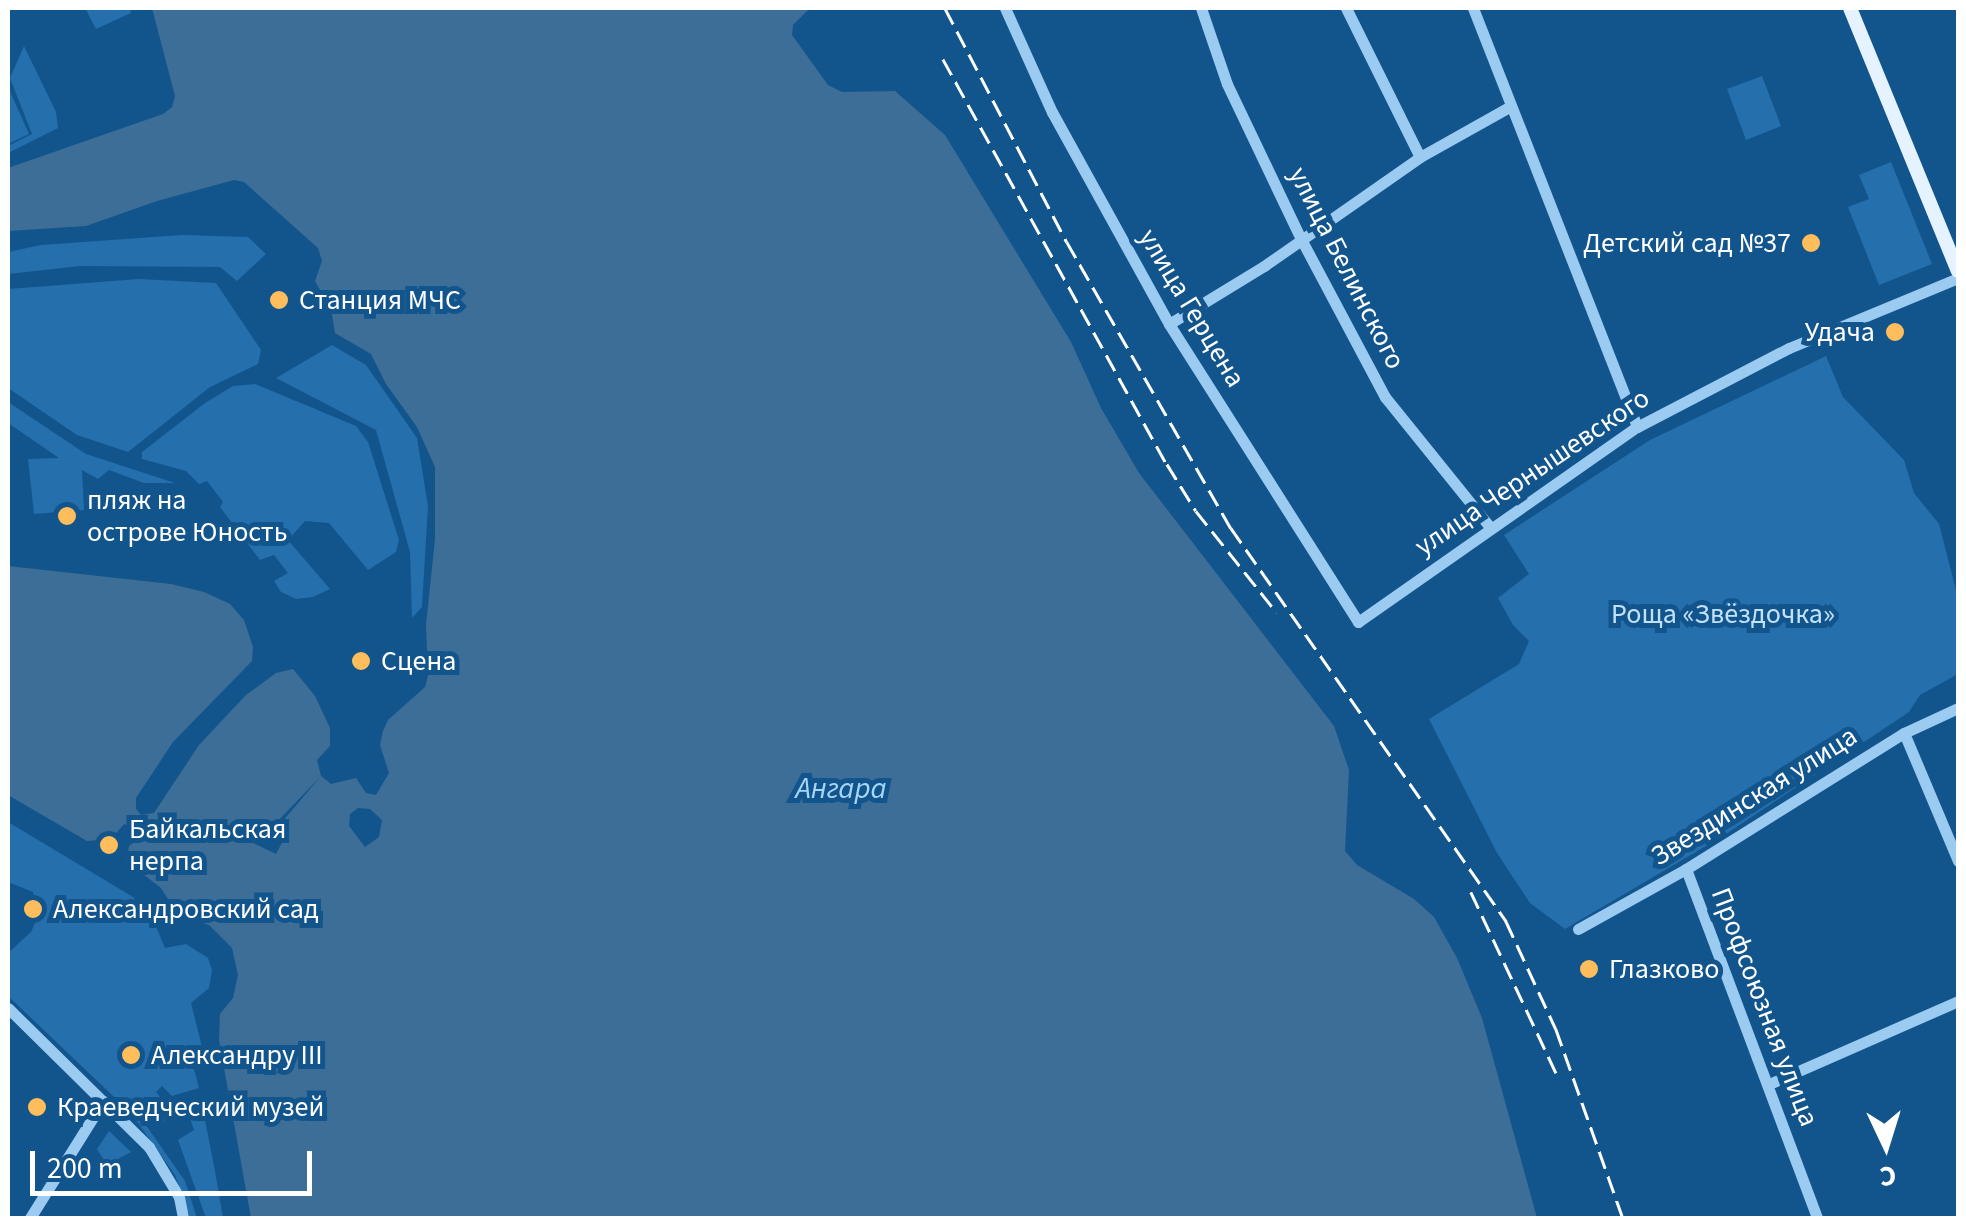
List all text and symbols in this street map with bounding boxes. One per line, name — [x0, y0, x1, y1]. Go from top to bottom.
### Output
street label: улица Белинского — [1282, 161, 1412, 375]
street label: улица Герцена — [1132, 223, 1252, 393]
place label: Детский сад №37 — [1583, 226, 1791, 260]
marker: Детский сад №37 — [1800, 232, 1822, 254]
place label: Станция МЧС — [299, 283, 461, 317]
marker: Станция МЧС — [268, 289, 290, 311]
place label: Удача — [1805, 315, 1875, 349]
marker: Удача — [1884, 321, 1906, 343]
street label: улица Чернышевского — [1408, 381, 1656, 563]
place label: пляж на острове Юность — [87, 483, 287, 549]
marker: пляж на острове Юность — [56, 505, 78, 527]
park label: Роща «Звёздочка» — [1611, 597, 1835, 631]
place label: Сцена — [381, 644, 456, 678]
marker: Сцена — [350, 650, 372, 672]
street label: Звездинская улица — [1645, 719, 1863, 873]
water label: Ангара — [795, 771, 887, 807]
place label: Байкальская нерпа — [129, 812, 286, 878]
marker: Байкальская нерпа — [98, 834, 120, 856]
street label: Профсоюзная улица — [1704, 883, 1826, 1131]
place label: Александровский сад — [53, 892, 319, 926]
marker: Александровский сад — [22, 898, 44, 920]
place label: Глазково — [1609, 952, 1719, 986]
marker: Глазково — [1578, 958, 1600, 980]
place label: Александру III — [151, 1038, 323, 1072]
marker: Александру III — [120, 1044, 142, 1066]
place label: Краеведческий музей — [57, 1090, 324, 1124]
marker: Краеведческий музей — [26, 1096, 48, 1118]
north arrow — [1836, 1096, 1936, 1196]
scale bar — [35, 1131, 318, 1193]
text: 200 m — [47, 1147, 123, 1190]
text: С — [1879, 1155, 1898, 1196]

